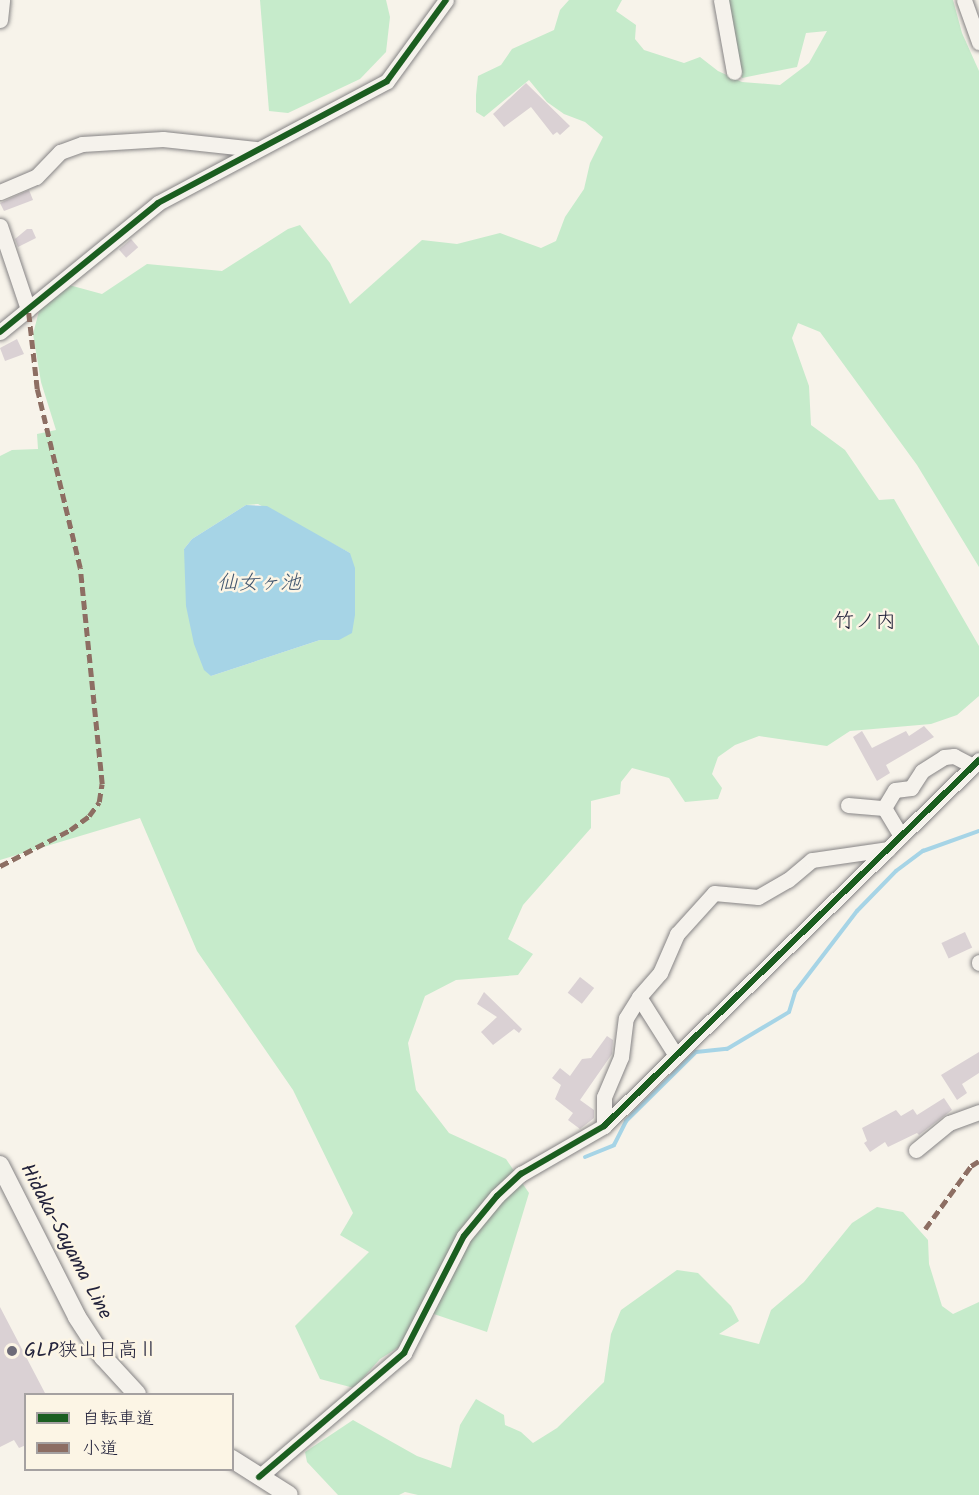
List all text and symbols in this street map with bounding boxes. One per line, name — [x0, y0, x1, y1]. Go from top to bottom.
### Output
water label: 仙女ヶ池 — [217, 571, 301, 597]
district label: 竹ノ内 — [834, 609, 896, 635]
street label: Hidaka-Sayama Line — [14, 1160, 116, 1324]
place label: GLP狭山日高Ⅱ — [24, 1339, 158, 1363]
marker: GLP狭山日高Ⅱ — [5, 1344, 19, 1358]
legend — [24, 1393, 234, 1471]
text: 自転車道 — [82, 1405, 154, 1434]
text: 小道 — [82, 1435, 118, 1464]

